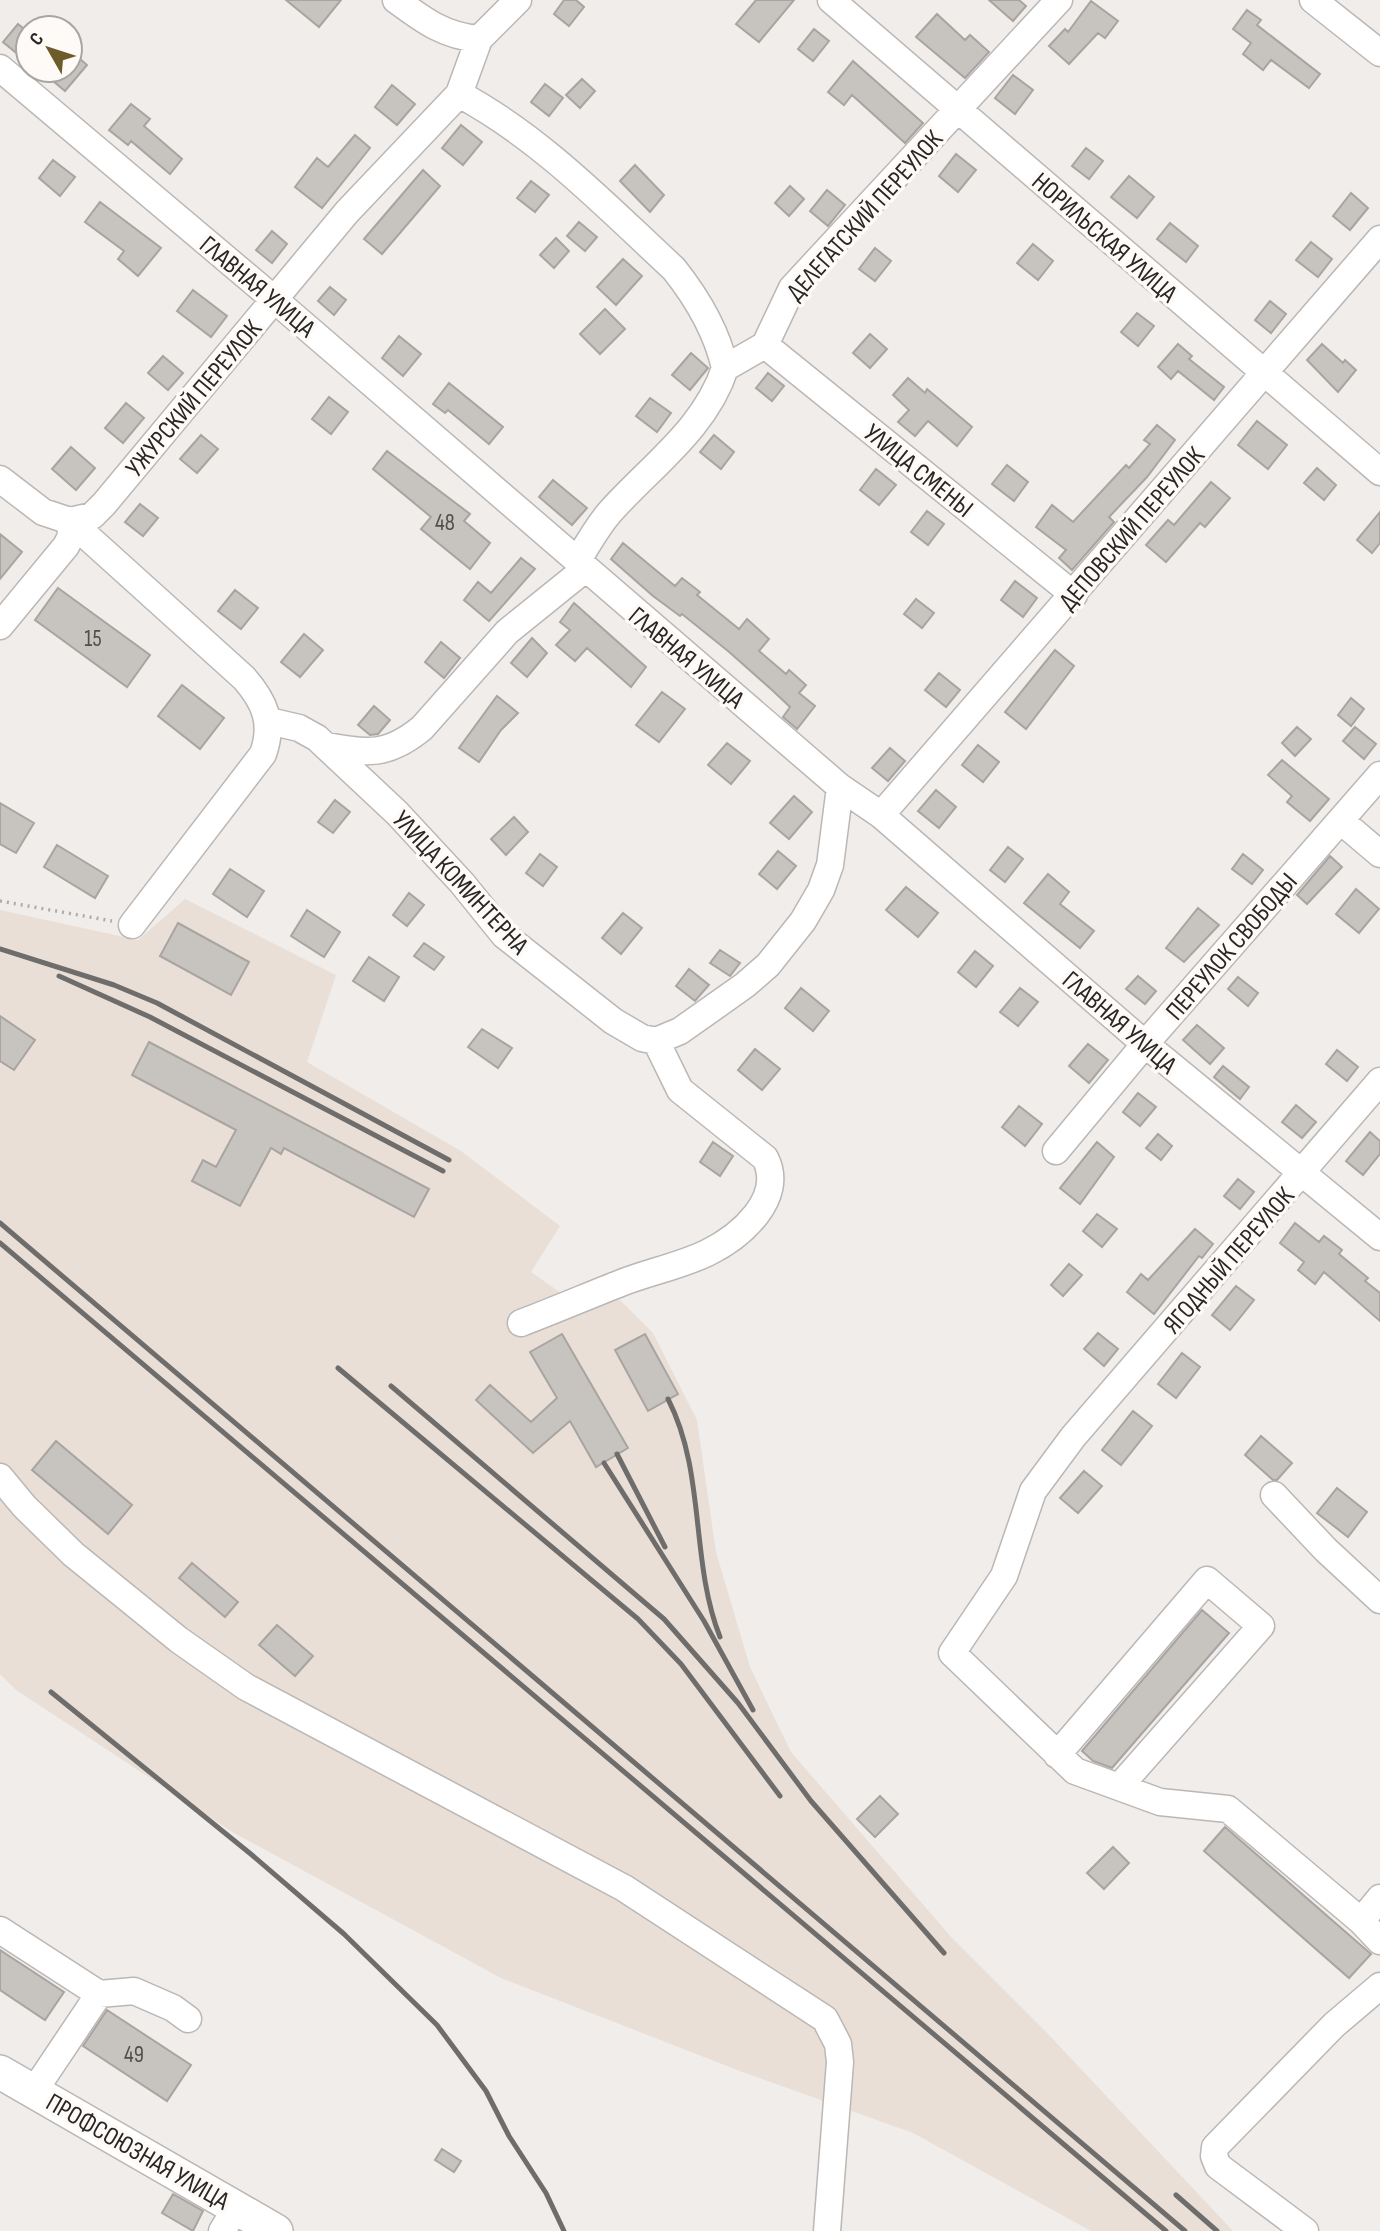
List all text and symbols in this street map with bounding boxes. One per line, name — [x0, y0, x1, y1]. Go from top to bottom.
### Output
north arrow — [14, 14, 84, 84]
text: С — [25, 28, 49, 50]
street label: ДЕЛЕГАТСКИЙ ПЕРЕУЛОК — [781, 124, 950, 308]
street label: НОРИЛЬСКАЯ УЛИЦА — [1025, 167, 1184, 310]
street label: ГЛАВНАЯ УЛИЦА — [193, 230, 322, 345]
street label: УЖУРСКИЙ ПЕРЕУЛОК — [120, 314, 269, 484]
street label: УЛИЦА СМЕНЫ — [857, 418, 979, 525]
street label: ДЕПОВСКИЙ ПЕРЕУЛОК — [1053, 441, 1212, 617]
house number: 48 — [435, 509, 455, 537]
street label: ГЛАВНАЯ УЛИЦА — [622, 601, 751, 716]
house number: 15 — [84, 625, 102, 653]
street label: УЛИЦА КОМИНТЕРНА — [385, 805, 535, 962]
street label: ПЕРЕУЛОК СВОБОДЫ — [1160, 867, 1304, 1027]
street label: ГЛАВНАЯ УЛИЦА — [1056, 965, 1183, 1082]
street label: ЯГОДНЫЙ ПЕРЕУЛОК — [1157, 1181, 1301, 1341]
house number: 49 — [124, 2041, 144, 2069]
street label: ПРОФСОЮЗНАЯ УЛИЦА — [40, 2087, 235, 2218]

